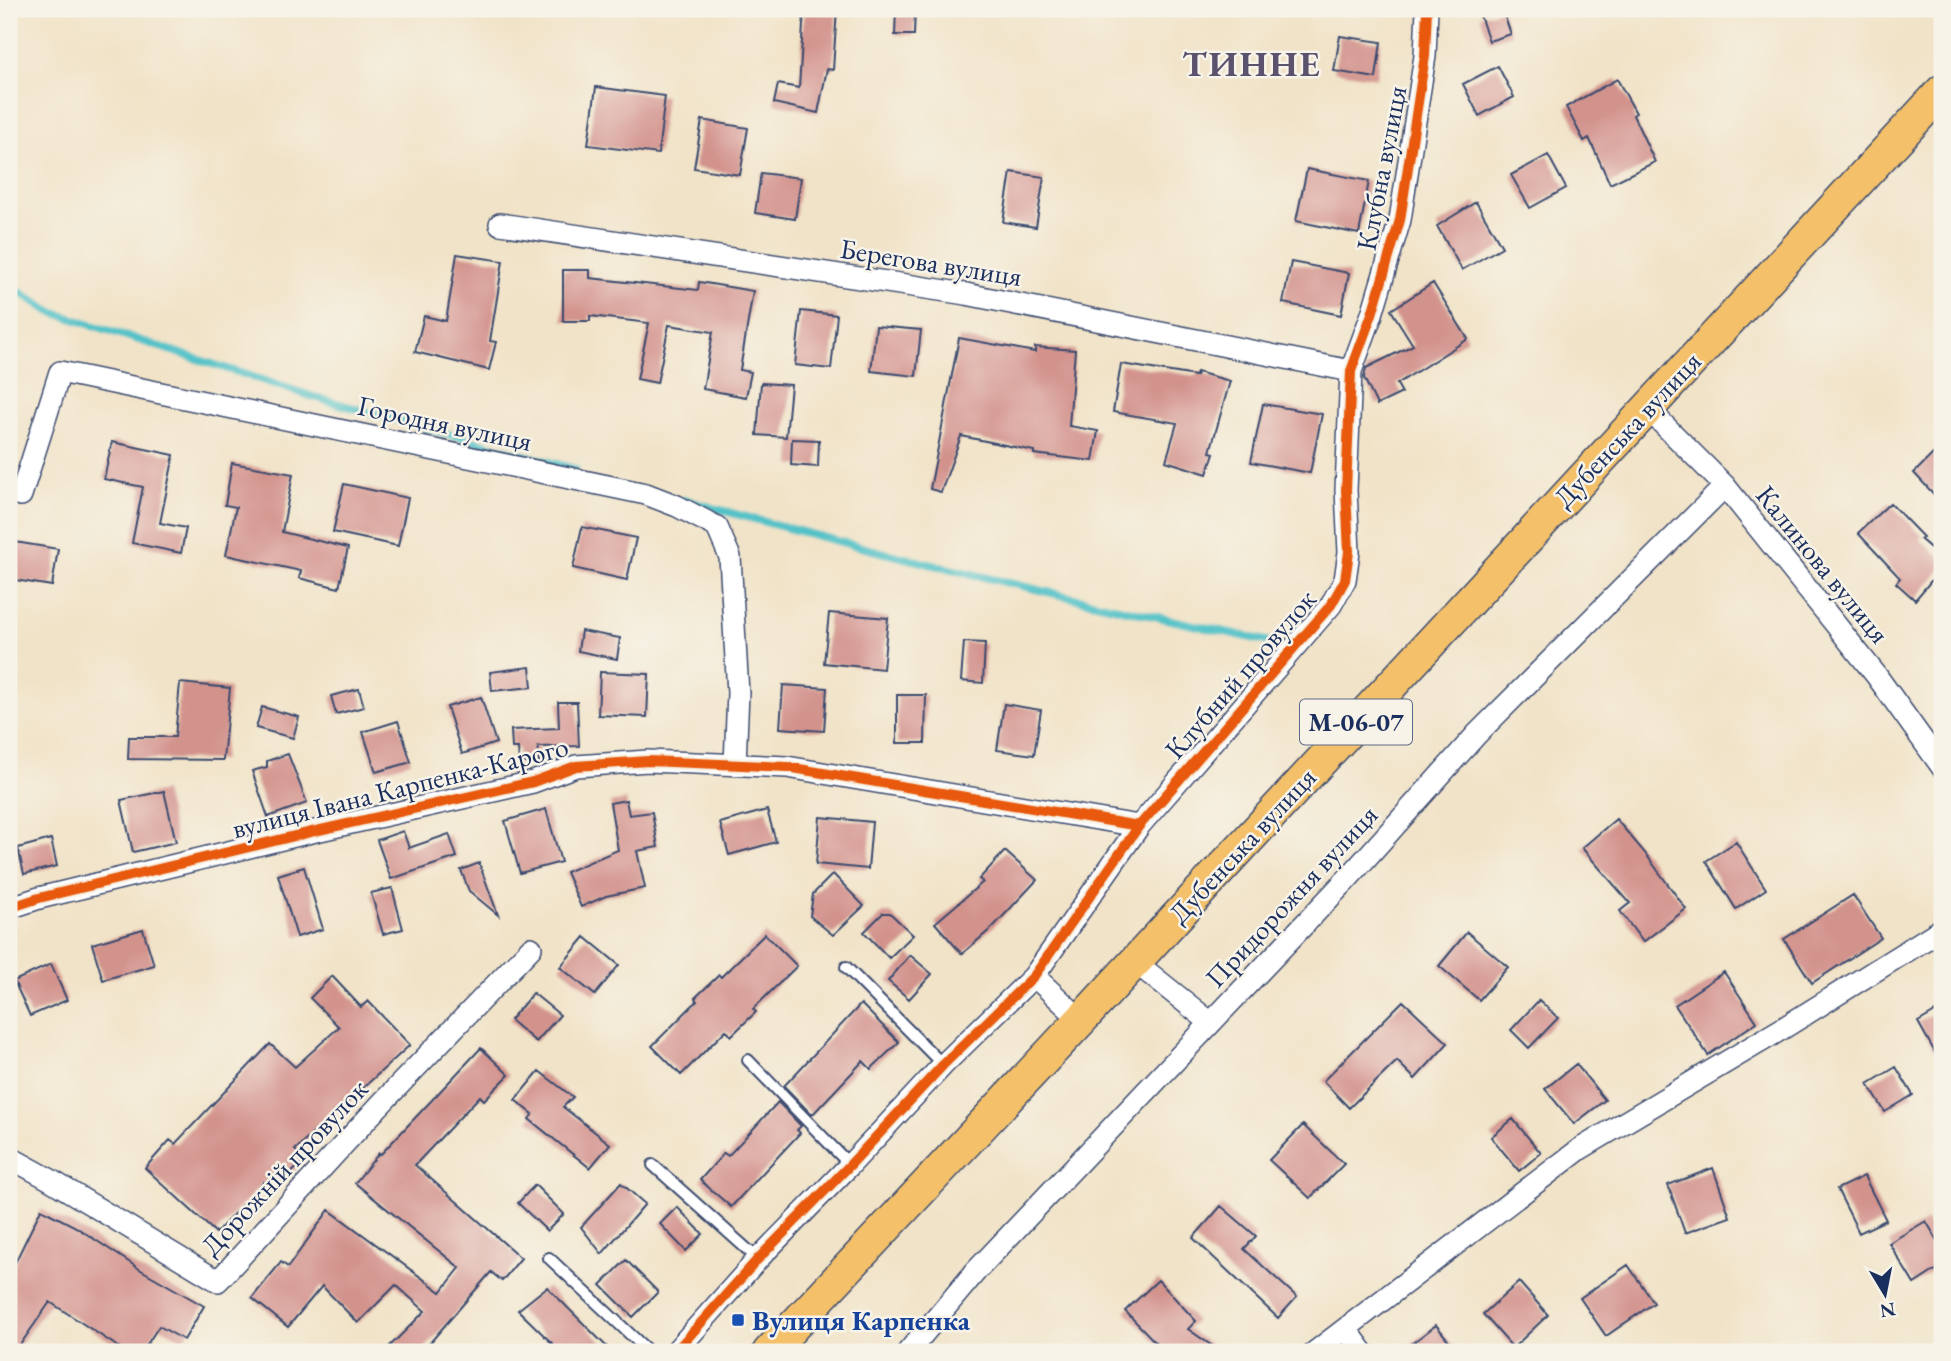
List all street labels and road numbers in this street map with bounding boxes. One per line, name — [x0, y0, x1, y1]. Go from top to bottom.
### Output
street label: Клубна вулиця — [1347, 83, 1415, 253]
street label: Берегова вулиця — [838, 230, 1024, 294]
street label: Дубенська вулиця — [1545, 343, 1709, 515]
street label: Городня вулиця — [355, 387, 535, 459]
street label: Калинова вулиця — [1748, 478, 1898, 650]
street label: Клубний провулок — [1156, 582, 1324, 766]
road number: М-06-07 — [1300, 700, 1412, 744]
street label: вулиця Івана Карпенка-Карого — [228, 728, 572, 846]
street label: Дубенська вулиця — [1160, 759, 1324, 931]
street label: Придорожня вулиця — [1197, 797, 1385, 995]
street label: Дорожній провулок — [193, 1071, 375, 1263]

